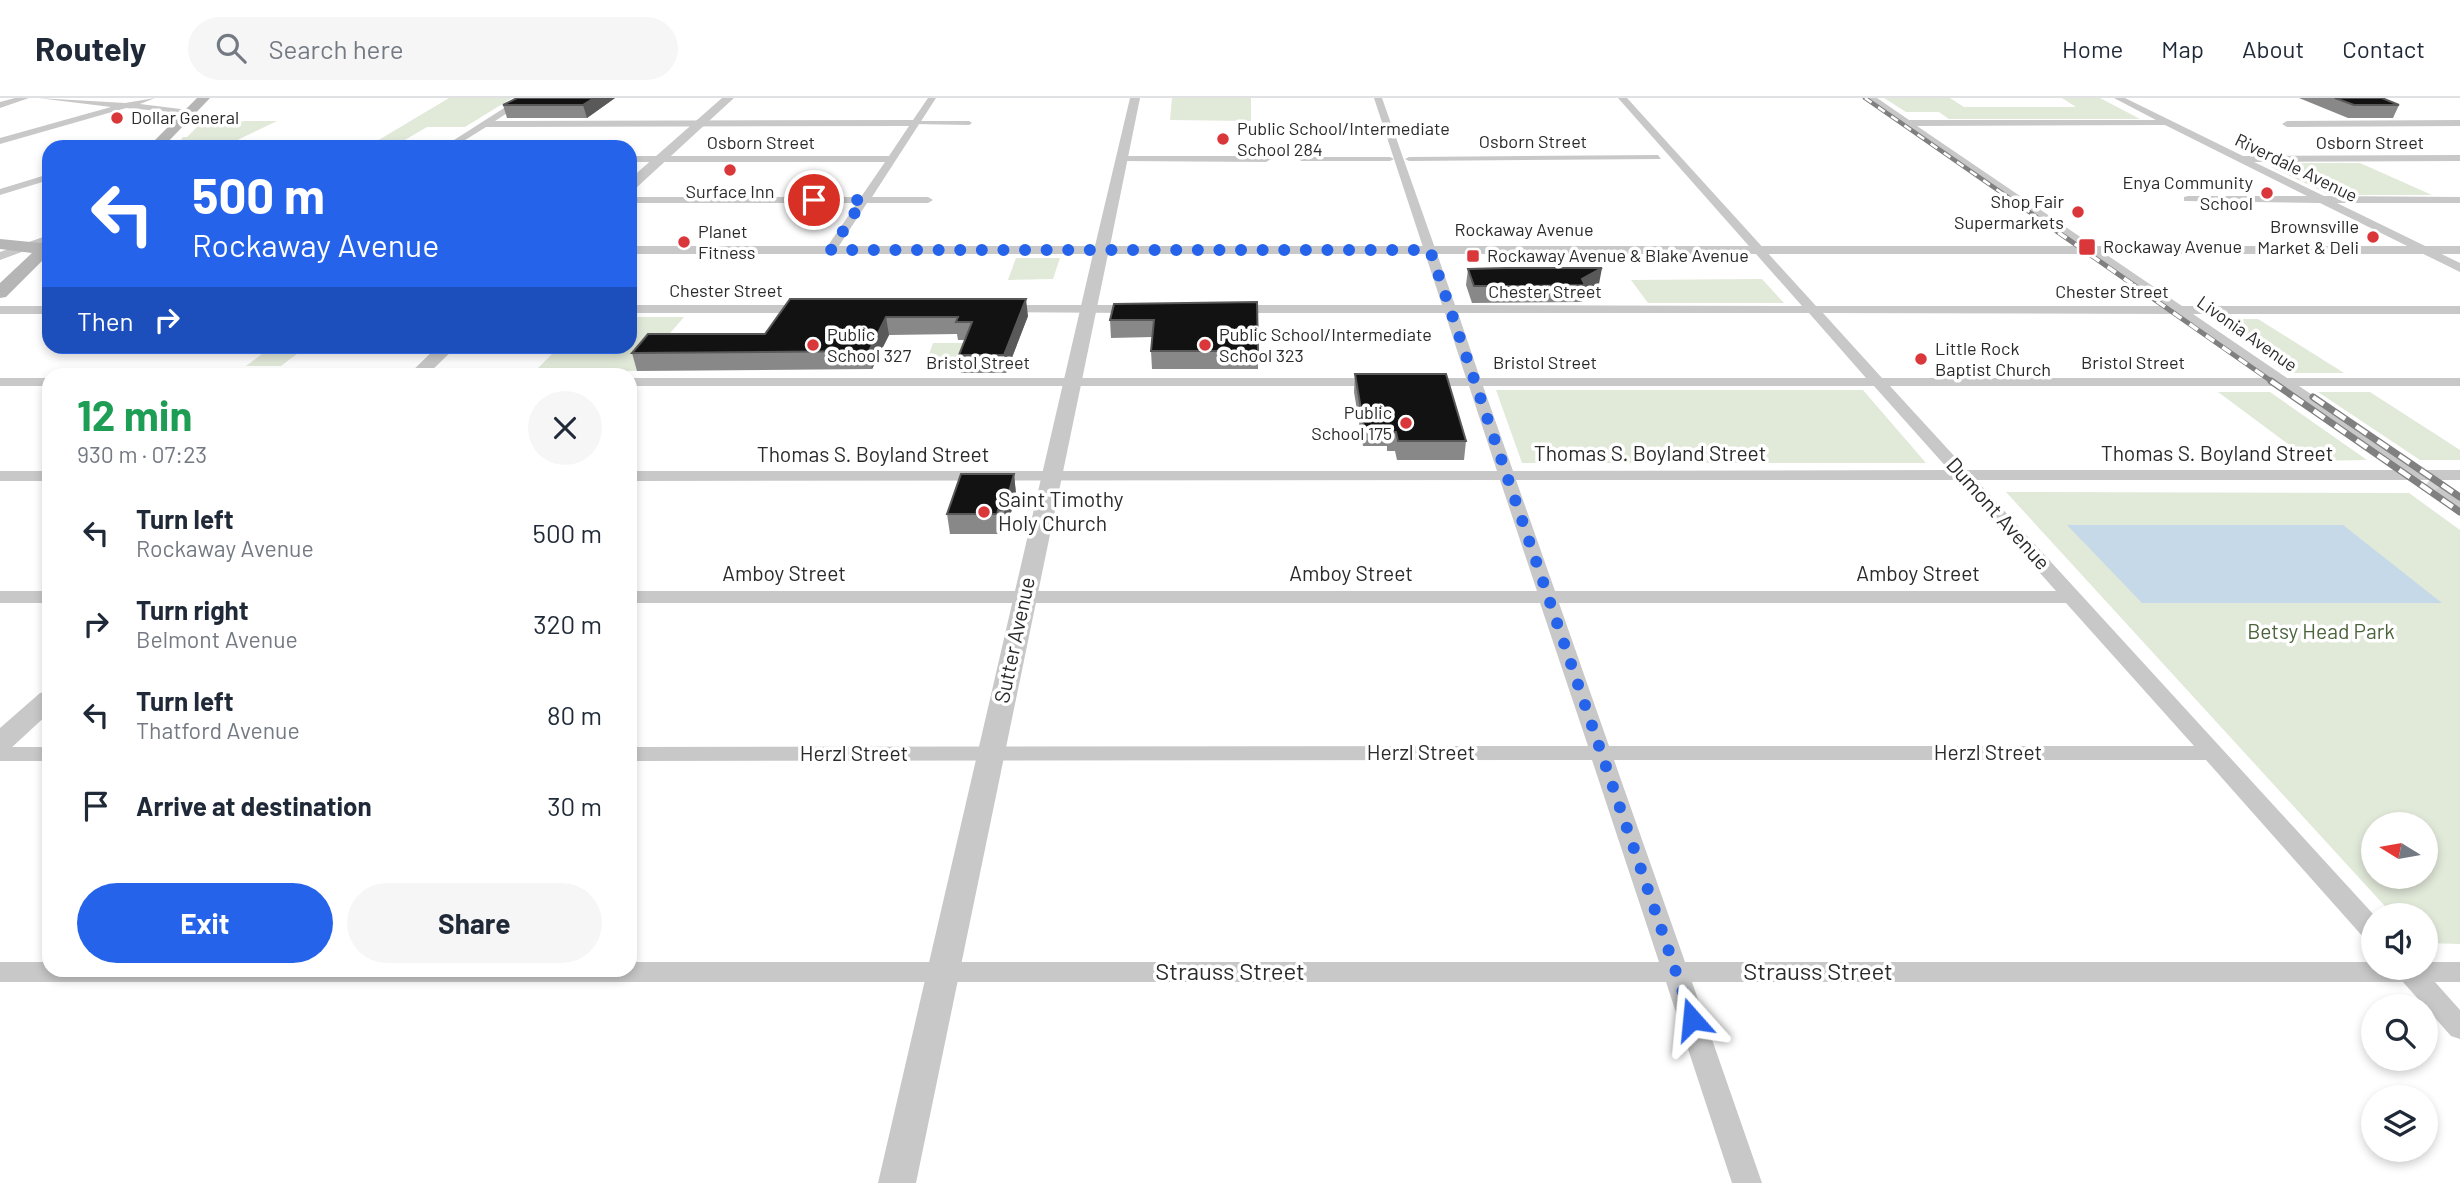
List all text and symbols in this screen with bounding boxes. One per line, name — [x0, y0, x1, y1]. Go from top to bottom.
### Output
search box — [188, 17, 678, 80]
text: Routely — [35, 28, 146, 68]
icon: search — [212, 29, 250, 67]
text: Search here — [268, 33, 404, 64]
text: Home — [2062, 34, 2123, 63]
text: Map — [2161, 34, 2204, 63]
text: About — [2242, 34, 2304, 63]
text: Contact — [2342, 34, 2425, 63]
place label: Dollar General — [131, 106, 239, 128]
marker: Dollar General — [109, 110, 125, 126]
place label: Public School/Intermediate School 284 — [1237, 117, 1450, 160]
street label: Riverdale Avenue — [2232, 128, 2361, 206]
street label: Osborn Street — [1479, 130, 1587, 152]
street label: Osborn Street — [707, 131, 815, 153]
marker: Public School/Intermediate School 284 — [1215, 131, 1231, 147]
street label: Osborn Street — [2316, 131, 2424, 153]
marker: Surface Inn — [722, 162, 738, 178]
text: 500 m — [192, 165, 325, 224]
icon: left — [77, 168, 168, 259]
pin — [784, 170, 844, 230]
place label: Enya Community School — [2122, 171, 2253, 214]
place label: Surface Inn — [686, 180, 774, 202]
icon: arrive — [795, 181, 833, 219]
marker: Enya Community School — [2259, 185, 2275, 201]
place label: Shop Fair Supermarkets — [1954, 190, 2064, 233]
marker: Shop Fair Supermarkets — [2070, 204, 2086, 220]
place label: Brownsville Market & Deli — [2257, 215, 2359, 258]
street label: Rockaway Avenue — [1454, 218, 1594, 240]
place label: Planet Fitness — [698, 220, 755, 263]
text: Rockaway Avenue — [192, 225, 439, 263]
marker: Brownsville Market & Deli — [2365, 229, 2381, 245]
marker: Planet Fitness — [676, 234, 692, 250]
place label: Rockaway Avenue — [2103, 235, 2242, 257]
marker: Rockaway Avenue — [2077, 237, 2097, 257]
place label: Rockaway Avenue & Blake Avenue — [1487, 244, 1749, 266]
marker: Rockaway Avenue & Blake Avenue — [1465, 248, 1481, 264]
street label: Chester Street — [669, 279, 783, 301]
street label: Chester Street — [1488, 280, 1602, 302]
street label: Chester Street — [2055, 280, 2169, 302]
street label: Livonia Avenue — [2193, 291, 2302, 376]
icon: right — [148, 301, 186, 339]
text: Then — [77, 305, 134, 336]
place label: Public School 327 — [827, 323, 912, 366]
place label: Public School/Intermediate School 323 — [1219, 323, 1432, 366]
marker: Public School 327 — [805, 337, 821, 353]
marker: Public School/Intermediate School 323 — [1197, 337, 1213, 353]
place label: Little Rock Baptist Church — [1935, 337, 2051, 380]
street label: Bristol Street — [926, 351, 1030, 373]
street label: Bristol Street — [1493, 351, 1597, 373]
marker: Little Rock Baptist Church — [1913, 351, 1929, 367]
street label: Bristol Street — [2081, 351, 2185, 373]
text: 12 min — [77, 389, 193, 439]
button: close — [528, 391, 602, 465]
place label: Public School 175 — [1311, 401, 1392, 444]
marker: Public School 175 — [1398, 415, 1414, 431]
text: 930 m · 07:23 — [77, 440, 207, 468]
street label: Thomas S. Boyland Street — [1534, 440, 1766, 465]
street label: Thomas S. Boyland Street — [2101, 440, 2333, 465]
street label: Thomas S. Boyland Street — [757, 441, 989, 466]
street label: Dumont Avenue — [1942, 452, 2056, 574]
place label: Saint Timothy Holy Church — [998, 486, 1124, 535]
text: Turn left — [136, 503, 234, 534]
marker: Saint Timothy Holy Church — [976, 504, 992, 520]
icon: left — [77, 514, 115, 552]
text: 500 m — [533, 517, 602, 548]
text: Rockaway Avenue — [136, 534, 314, 562]
street label: Amboy Street — [722, 560, 846, 585]
street label: Amboy Street — [1289, 560, 1413, 585]
street label: Amboy Street — [1856, 560, 1980, 585]
street label: Sutter Avenue — [988, 574, 1039, 705]
text: Turn right — [136, 594, 249, 625]
icon: right — [77, 605, 115, 643]
text: 320 m — [533, 608, 602, 639]
park label: Betsy Head Park — [2247, 618, 2395, 643]
text: Belmont Avenue — [136, 625, 298, 653]
text: Turn left — [136, 685, 234, 716]
icon: left — [77, 696, 115, 734]
text: 80 m — [547, 699, 602, 730]
text: Thatford Avenue — [136, 716, 300, 744]
street label: Herzl Street — [1367, 739, 1475, 764]
street label: Herzl Street — [1934, 739, 2042, 764]
street label: Herzl Street — [800, 740, 908, 765]
icon: arrive — [77, 787, 115, 825]
text: Arrive at destination — [136, 790, 372, 821]
text: 30 m — [547, 790, 602, 821]
north arrow — [2361, 812, 2438, 889]
map controls — [2361, 812, 2438, 1162]
button: Exit — [77, 883, 333, 963]
button: Share — [347, 883, 602, 963]
button: sound — [2361, 903, 2438, 980]
street label: Strauss Street — [1155, 956, 1305, 985]
street label: Strauss Street — [1743, 956, 1893, 985]
position arrow — [1655, 982, 1729, 1056]
button: search — [2361, 994, 2438, 1071]
button: layers — [2361, 1085, 2438, 1162]

